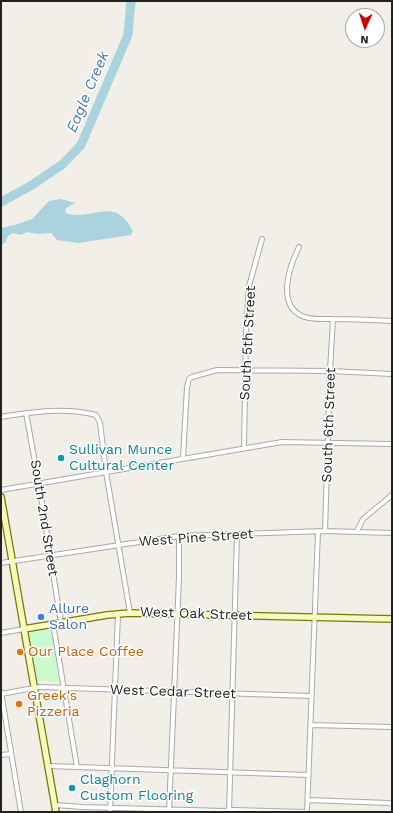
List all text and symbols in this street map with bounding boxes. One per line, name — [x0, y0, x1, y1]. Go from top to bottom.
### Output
north arrow — [345, 8, 385, 48]
text: N — [360, 33, 369, 46]
water label: Eagle Creek — [63, 49, 113, 135]
street label: South 5th Street — [237, 285, 259, 401]
street label: South 6th Street — [319, 367, 339, 483]
place label: Sullivan Munce Cultural Center — [69, 442, 174, 474]
marker: Sullivan Munce Cultural Center — [56, 453, 66, 463]
street label: South 2nd Street — [26, 458, 62, 578]
street label: West Pine Street — [138, 526, 254, 550]
place label: Allure Salon — [49, 601, 89, 634]
street label: West Oak Street — [140, 604, 252, 624]
marker: Allure Salon — [36, 612, 46, 622]
place label: Our Place Coffee — [28, 644, 144, 660]
marker: Our Place Coffee — [15, 647, 25, 657]
street label: West Cedar Street — [110, 681, 236, 703]
place label: Greek's Pizzeria — [27, 688, 80, 720]
marker: Greek's Pizzeria — [14, 699, 24, 709]
place label: Claghorn Custom Flooring — [80, 772, 193, 804]
marker: Claghorn Custom Flooring — [67, 783, 77, 793]

